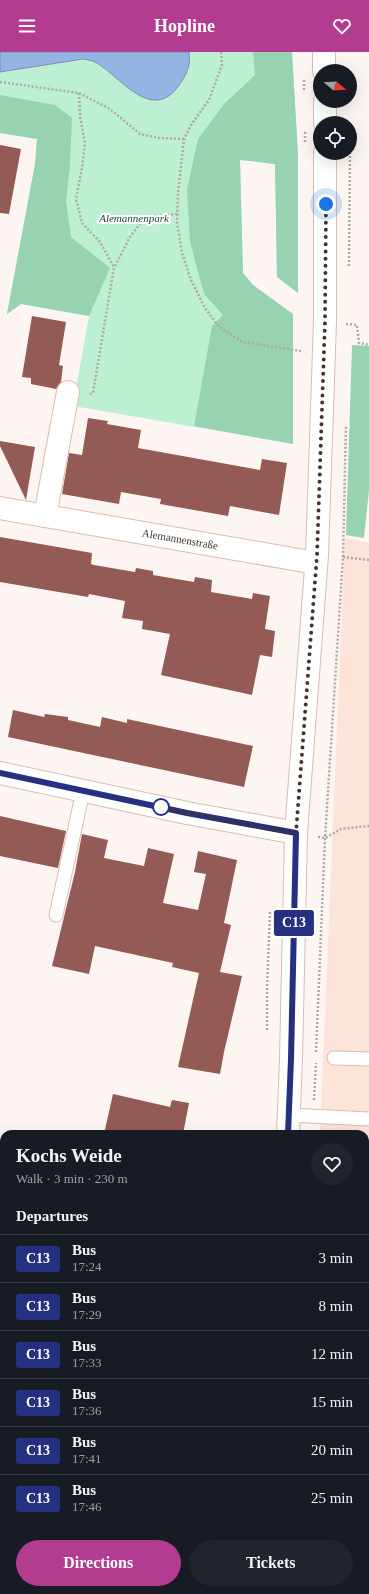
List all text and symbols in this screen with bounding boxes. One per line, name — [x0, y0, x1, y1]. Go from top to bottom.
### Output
icon: menu — [16, 15, 38, 37]
icon: heart — [331, 15, 353, 37]
text: Hopline — [154, 16, 215, 36]
north arrow — [313, 64, 357, 108]
map controls — [313, 64, 357, 160]
button: locate — [313, 116, 357, 160]
your location — [316, 194, 336, 214]
park label: Alemannenpark — [98, 212, 170, 224]
street label: Alemannenstraße — [141, 526, 219, 552]
unlabelled marker — [152, 798, 170, 816]
line badge: C13 — [271, 910, 317, 936]
text: C13 — [282, 915, 306, 930]
button: heart — [311, 1143, 353, 1185]
text: Kochs Weide — [16, 1145, 122, 1166]
text: Walk · 3 min · 230 m — [16, 1171, 128, 1186]
text: Departures — [16, 1208, 88, 1224]
text: Bus — [72, 1242, 96, 1258]
text: 3 min — [318, 1250, 353, 1266]
text: C13 — [26, 1251, 50, 1266]
text: 17:24 — [72, 1259, 102, 1274]
text: Bus — [72, 1290, 96, 1306]
text: 8 min — [318, 1298, 353, 1314]
text: C13 — [26, 1299, 50, 1314]
text: 17:29 — [72, 1307, 102, 1322]
text: Bus — [72, 1338, 96, 1354]
text: 12 min — [311, 1346, 353, 1362]
text: C13 — [26, 1347, 50, 1362]
text: 17:33 — [72, 1355, 102, 1370]
text: Bus — [72, 1386, 96, 1402]
text: 15 min — [311, 1394, 353, 1410]
text: C13 — [26, 1395, 50, 1410]
text: 17:36 — [72, 1403, 102, 1418]
text: Bus — [72, 1434, 96, 1450]
text: 20 min — [311, 1442, 353, 1458]
text: C13 — [26, 1443, 50, 1458]
text: 17:41 — [72, 1451, 102, 1466]
text: Bus — [72, 1482, 96, 1498]
text: 25 min — [311, 1490, 353, 1506]
text: C13 — [26, 1491, 50, 1506]
text: 17:46 — [72, 1499, 102, 1514]
button: Directions — [16, 1540, 181, 1586]
button: Tickets — [189, 1540, 353, 1586]

